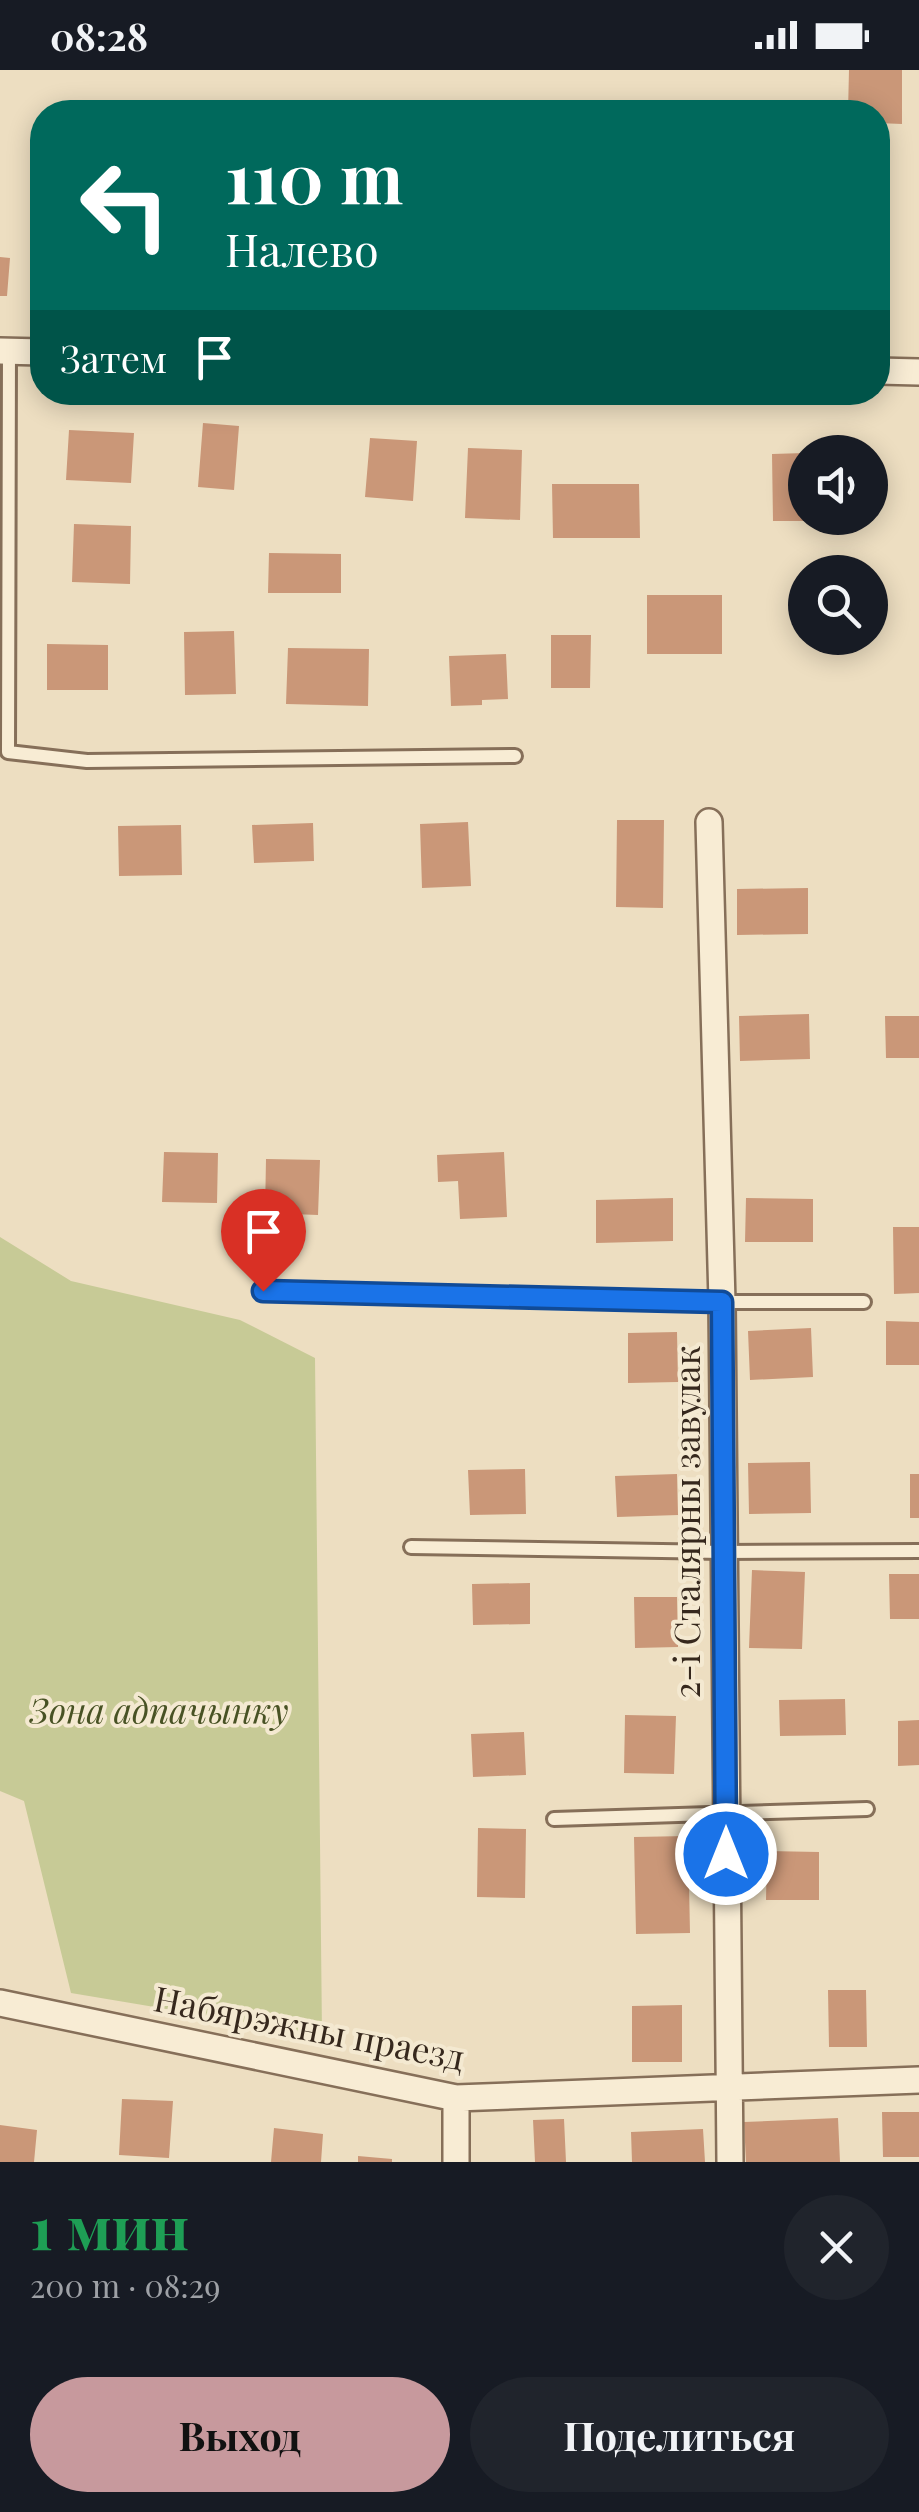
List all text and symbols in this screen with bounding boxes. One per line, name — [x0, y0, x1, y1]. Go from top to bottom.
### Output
text: 08:28 — [50, 10, 148, 61]
text: 110 m — [225, 128, 403, 222]
icon: left — [60, 140, 190, 270]
text: Налево — [225, 218, 379, 278]
icon: arrive — [187, 330, 242, 385]
text: Затем — [60, 332, 167, 383]
map controls — [788, 435, 888, 655]
button: sound — [788, 435, 888, 535]
button: search — [788, 555, 888, 655]
pin — [221, 1189, 306, 1292]
icon: arrive — [236, 1204, 291, 1259]
street label: 2-і Сталярны завулак — [662, 1345, 709, 1699]
park label: Зона адпачынку — [28, 1686, 289, 1733]
position arrow — [674, 1802, 778, 1906]
street label: Набярэжны праезд — [150, 1973, 469, 2080]
text: 1 мин — [30, 2185, 189, 2265]
button: close — [784, 2195, 889, 2300]
text: 200 m · 08:29 — [30, 2263, 220, 2306]
button: Выход — [30, 2377, 450, 2492]
button: Поделиться — [470, 2377, 889, 2492]

